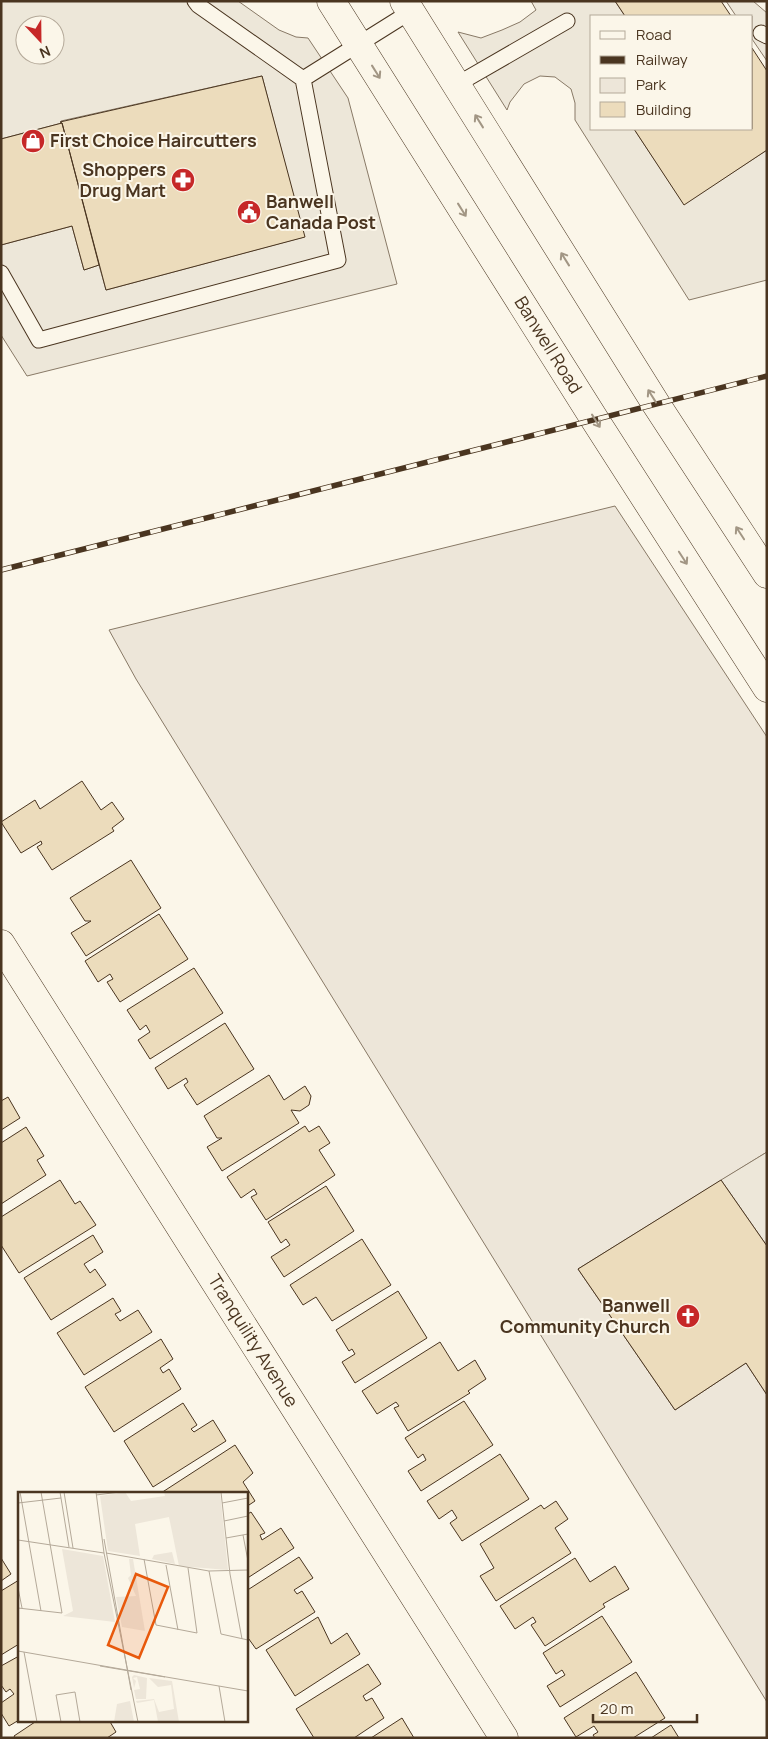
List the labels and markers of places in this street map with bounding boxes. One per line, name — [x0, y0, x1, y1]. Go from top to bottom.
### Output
shop icon: First Choice Haircutters — [20, 128, 46, 154]
place label: First Choice Haircutters — [50, 128, 257, 152]
place label: Shoppers Drug Mart — [80, 157, 166, 202]
pharmacy icon: Shoppers Drug Mart — [170, 167, 196, 193]
place label: Banwell Canada Post — [266, 189, 376, 234]
public building icon: Banwell Canada Post — [236, 199, 262, 225]
place label: Banwell Community Church — [500, 1293, 670, 1338]
church icon: Banwell Community Church — [675, 1303, 701, 1329]

